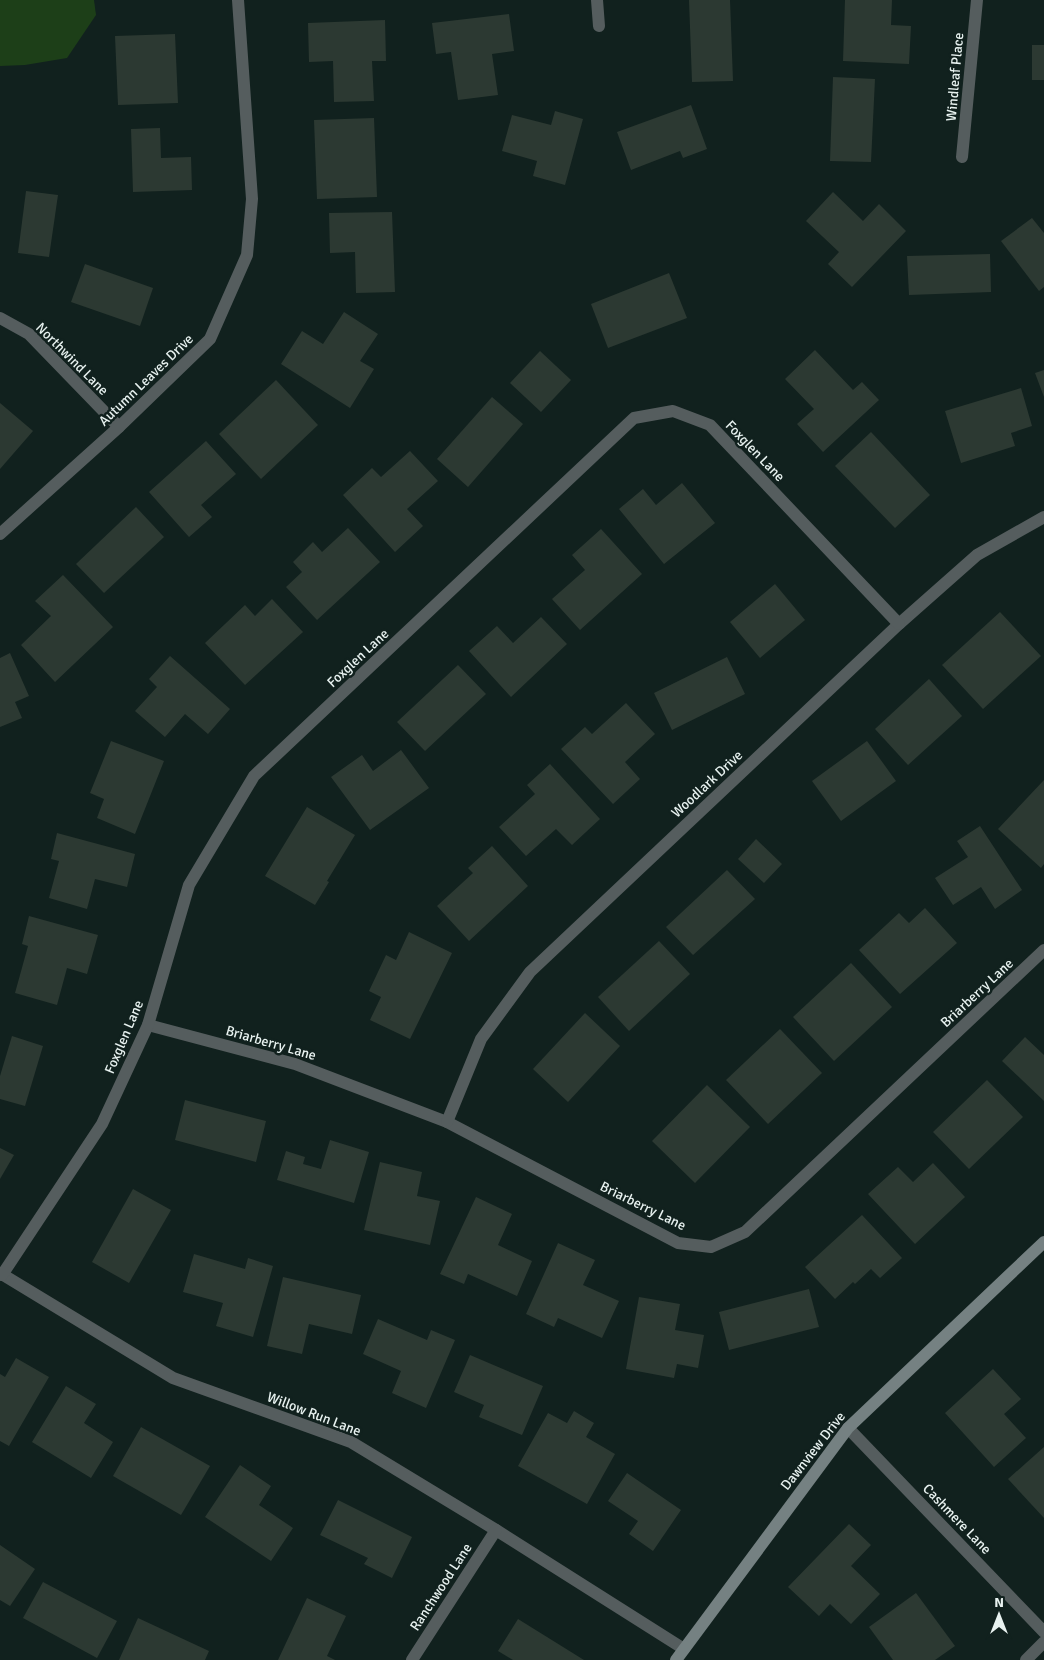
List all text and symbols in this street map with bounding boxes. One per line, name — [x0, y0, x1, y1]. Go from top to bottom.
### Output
street label: Windleaf Place — [943, 32, 967, 122]
street label: Northwind Lane — [32, 319, 112, 399]
street label: Autumn Leaves Drive — [95, 330, 197, 430]
street label: Foxglen Lane — [722, 417, 788, 485]
street label: Foxglen Lane — [324, 625, 392, 691]
street label: Woodlark Drive — [668, 747, 746, 821]
street label: Briarberry Lane — [937, 955, 1017, 1031]
street label: Foxglen Lane — [101, 998, 147, 1076]
street label: Briarberry Lane — [224, 1022, 318, 1064]
street label: Briarberry Lane — [597, 1178, 689, 1234]
street label: Willow Run Lane — [265, 1388, 363, 1440]
street label: Dawnview Drive — [777, 1408, 849, 1494]
street label: Cashmere Lane — [919, 1480, 995, 1558]
street label: Ranchwood Lane — [406, 1540, 476, 1634]
north arrow — [974, 1590, 1024, 1640]
text: N — [994, 1594, 1004, 1611]

